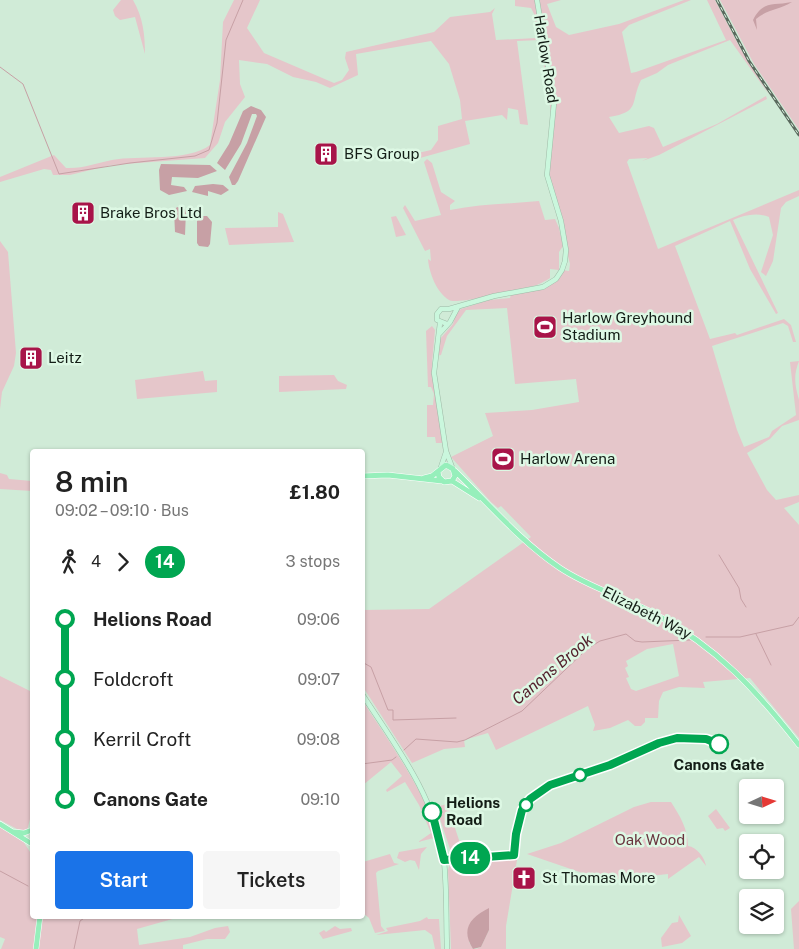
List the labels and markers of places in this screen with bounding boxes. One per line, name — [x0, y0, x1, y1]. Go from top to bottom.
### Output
building icon: BFS Group — [313, 141, 339, 167]
place label: BFS Group — [344, 145, 420, 162]
building icon: Brake Bros Ltd — [70, 200, 96, 226]
place label: Brake Bros Ltd — [100, 204, 202, 221]
place label: Harlow Greyhound Stadium — [562, 309, 692, 343]
sports icon: Harlow Greyhound Stadium — [532, 314, 558, 340]
building icon: Leitz — [18, 345, 44, 371]
place label: Leitz — [48, 349, 82, 366]
sports icon: Harlow Arena — [490, 446, 516, 472]
place label: Harlow Arena — [520, 450, 615, 467]
marker: Canons Gate — [709, 734, 729, 754]
place label: Canons Gate — [674, 756, 764, 773]
unlabelled marker — [573, 768, 587, 782]
place label: Helions Road — [446, 794, 500, 828]
unlabelled marker — [519, 798, 533, 812]
marker: Helions Road — [422, 802, 442, 822]
church icon: St Thomas More — [511, 865, 537, 891]
place label: St Thomas More — [542, 869, 656, 886]

